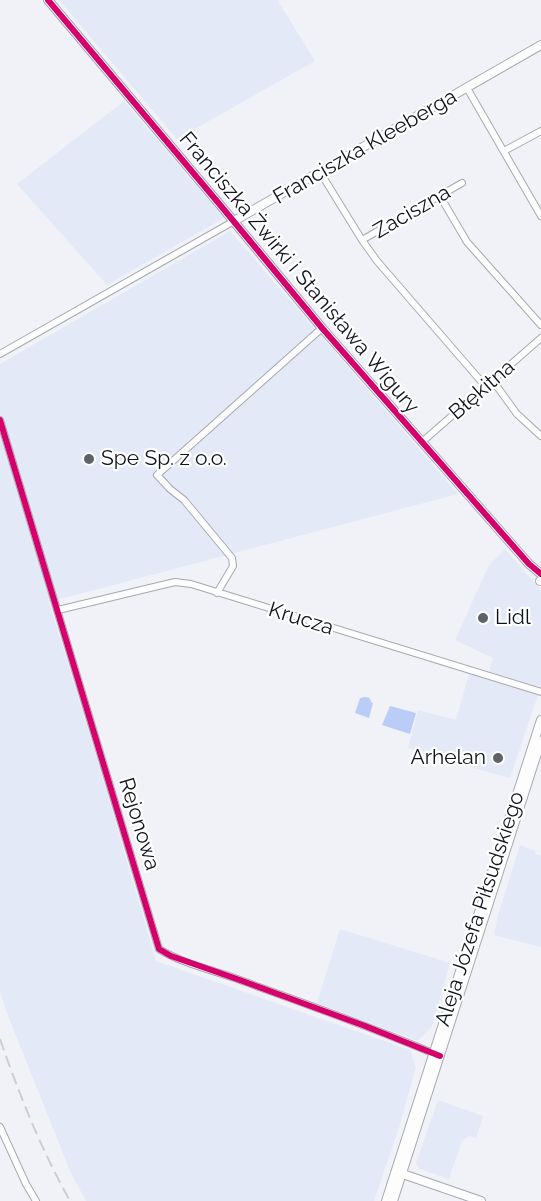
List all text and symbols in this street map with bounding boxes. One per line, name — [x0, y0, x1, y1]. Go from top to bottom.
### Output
street label: Franciszka Kleeberga — [269, 84, 461, 210]
street label: Franciszka Żwirki i Stanisława Wigury — [174, 127, 424, 419]
street label: Zaciszna — [369, 180, 455, 244]
street label: Błękitna — [444, 355, 520, 425]
place label: Spe Sp. z o.o. — [101, 446, 227, 472]
marker: Spe Sp. z o.o. — [82, 452, 96, 466]
street label: Krucza — [265, 597, 337, 641]
place label: Lidl — [495, 605, 531, 631]
marker: Lidl — [476, 611, 490, 625]
place label: Arhelan — [410, 745, 486, 771]
marker: Arhelan — [491, 751, 505, 765]
street label: Rejonowa — [113, 775, 165, 873]
street label: Aleja Józefa Piłsudskiego — [430, 789, 530, 1029]

